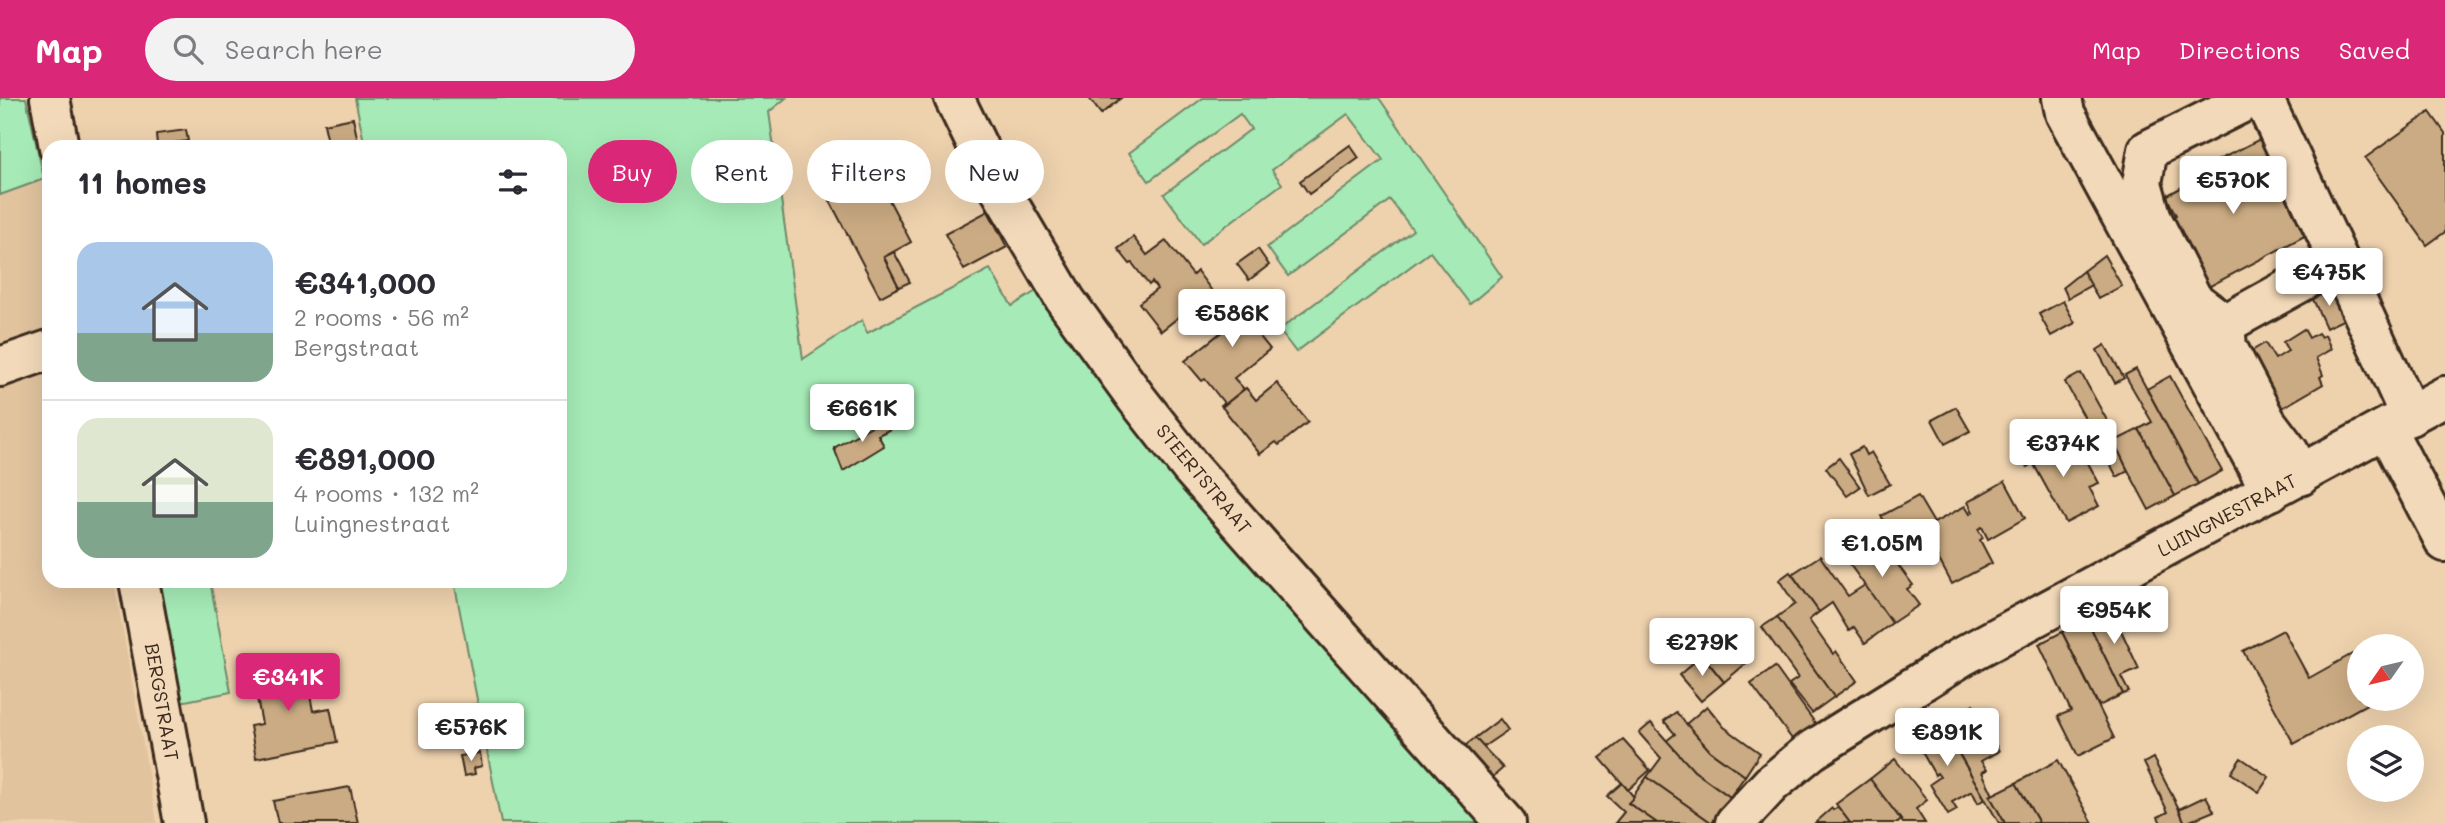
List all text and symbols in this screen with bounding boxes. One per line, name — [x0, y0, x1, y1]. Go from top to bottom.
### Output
search box — [145, 18, 635, 81]
text: Map — [35, 28, 103, 71]
icon: search — [169, 30, 207, 68]
text: Search here — [225, 32, 383, 66]
text: Map — [2092, 34, 2141, 65]
text: Directions — [2179, 34, 2301, 65]
text: Saved — [2339, 34, 2410, 65]
chip: Buy — [588, 140, 677, 203]
chip: Rent — [691, 140, 793, 203]
chip: Filters — [807, 140, 931, 203]
chip: New — [945, 140, 1044, 203]
pin: €570K — [2184, 156, 2282, 216]
text: 11 homes — [77, 162, 207, 202]
icon: filters — [494, 163, 532, 201]
text: €570K — [2196, 164, 2270, 194]
pin: €475K — [2280, 248, 2378, 308]
text: €475K — [2292, 256, 2366, 286]
text: €341,000 — [294, 262, 436, 302]
icon: home — [133, 270, 217, 354]
pin: €586K — [1183, 289, 1281, 349]
text: €586K — [1194, 297, 1270, 327]
text: 2 rooms · 56 m² — [294, 302, 469, 332]
text: Bergstraat — [294, 332, 419, 362]
pin: €661K — [813, 384, 911, 444]
text: €661K — [826, 392, 898, 422]
street label: STEERTSTRAAT — [1151, 418, 1258, 539]
pin: €374K — [2014, 420, 2112, 479]
text: €374K — [2026, 427, 2100, 457]
text: €891,000 — [294, 438, 435, 478]
icon: home — [133, 446, 217, 530]
street label: LUINGNESTRAAT — [2153, 467, 2301, 562]
text: 4 rooms · 132 m² — [294, 478, 479, 508]
text: Luingnestraat — [294, 508, 450, 538]
pin: €1.05M — [1825, 519, 1939, 579]
text: €1.05M — [1841, 527, 1923, 557]
pin: €954K — [2065, 587, 2163, 646]
text: €954K — [2076, 594, 2152, 624]
pin: €279K — [1653, 618, 1751, 678]
text: €279K — [1665, 626, 1739, 656]
north arrow — [2347, 634, 2424, 710]
map controls — [2347, 634, 2424, 802]
street label: BERGSTRAAT — [140, 641, 185, 763]
pin: €341K — [239, 654, 337, 713]
text: €341K — [252, 661, 324, 691]
pin: €576K — [422, 704, 520, 763]
pin: €891K — [1898, 708, 1996, 768]
text: €576K — [434, 711, 508, 741]
text: €891K — [1911, 716, 1983, 746]
button: layers — [2347, 725, 2424, 802]

